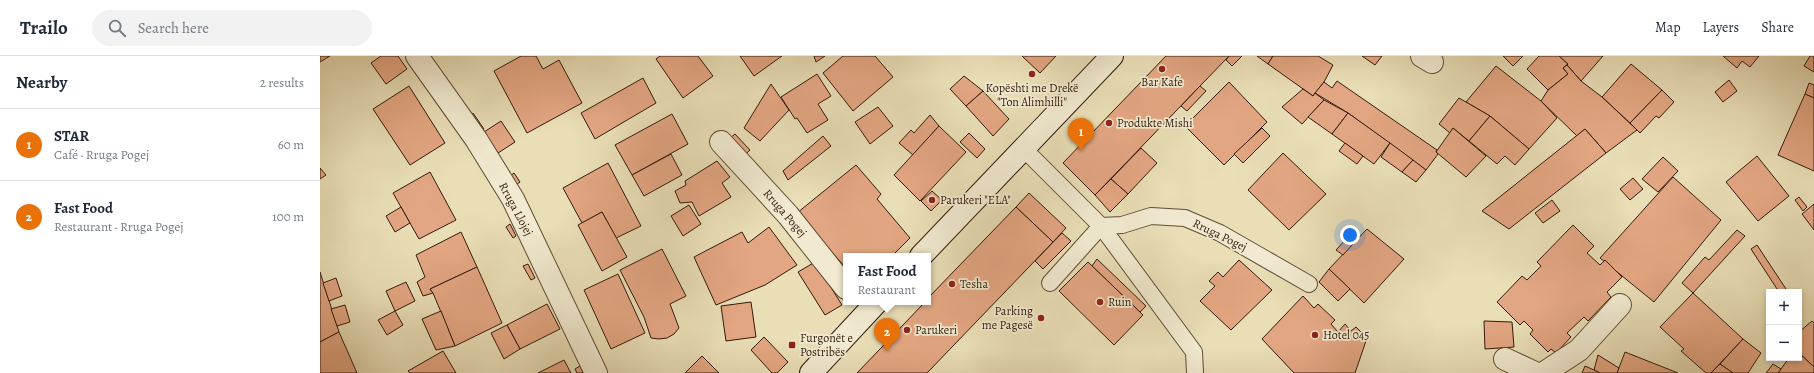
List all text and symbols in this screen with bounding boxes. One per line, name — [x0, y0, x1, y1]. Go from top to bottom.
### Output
search box — [92, 10, 372, 46]
text: Trailo — [20, 15, 68, 41]
icon: search — [106, 17, 128, 39]
text: Search here — [138, 18, 209, 38]
text: Map — [1655, 18, 1681, 37]
text: Layers — [1703, 18, 1739, 37]
text: Share — [1761, 18, 1794, 37]
marker: Bar Kafe — [1157, 64, 1167, 74]
marker: Kopështi me Drekë "Ton Alimhilli" — [1027, 69, 1037, 79]
text: Nearby — [16, 71, 67, 94]
text: 2 results — [260, 74, 304, 91]
place label: Bar Kafe — [1141, 74, 1183, 90]
place label: Kopështi me Drekë "Ton Alimhilli" — [986, 80, 1078, 110]
place label: Produkte Mishi — [1117, 115, 1193, 131]
pin: 1 — [1068, 118, 1094, 151]
marker: Produkte Mishi — [1104, 118, 1114, 128]
text: STAR — [54, 126, 89, 146]
text: 1 — [27, 136, 31, 153]
text: 60 m — [278, 136, 304, 153]
text: Café · Rruga Pogej — [54, 146, 149, 163]
street label: Rruga Llojej — [495, 179, 537, 239]
street label: Rruga Pogej — [760, 186, 810, 240]
place label: Parukeri "ELA" — [940, 192, 1011, 208]
marker: Parukeri "ELA" — [927, 195, 937, 205]
text: Fast Food — [54, 198, 113, 218]
text: 2 — [26, 208, 32, 225]
text: 100 m — [272, 208, 304, 225]
street label: Rruga Pogej — [1190, 215, 1250, 255]
text: Restaurant · Rruga Pogej — [54, 218, 183, 235]
your location — [1340, 225, 1360, 245]
popup — [843, 253, 931, 305]
text: Fast Food — [857, 261, 917, 281]
place label: Tesha — [960, 276, 988, 292]
marker: Tesha — [947, 279, 957, 289]
text: Restaurant — [857, 281, 916, 298]
map controls — [1766, 289, 1802, 361]
button: + — [1766, 289, 1802, 325]
place label: Ruin — [1108, 294, 1132, 310]
marker: Ruin — [1095, 297, 1105, 307]
place label: Parking me Pagesë — [982, 303, 1033, 333]
marker: Parking me Pagesë — [1036, 313, 1046, 323]
pin: 2 — [874, 318, 900, 351]
place label: Parukeri — [915, 322, 957, 338]
marker: Parukeri — [902, 325, 912, 335]
button: − — [1766, 325, 1802, 361]
place label: Hotel 045 — [1323, 327, 1369, 343]
place label: Furgonët e Postribës — [800, 330, 853, 360]
marker: Hotel 045 — [1310, 330, 1320, 340]
marker: Furgonët e Postribës — [787, 340, 797, 350]

